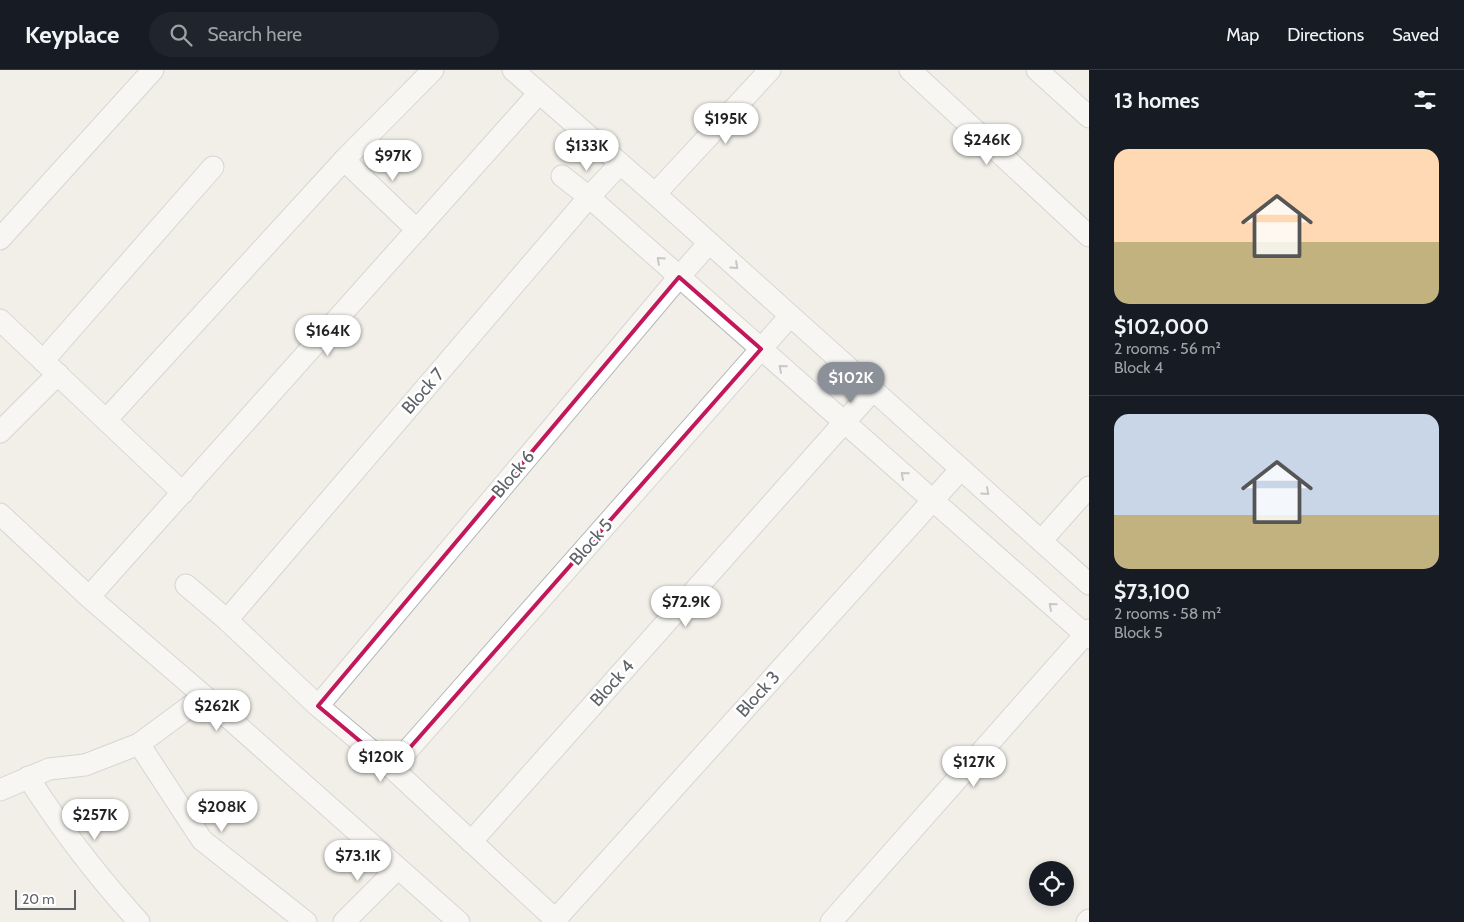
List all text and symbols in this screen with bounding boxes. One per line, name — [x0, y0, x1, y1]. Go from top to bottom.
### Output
search box — [149, 12, 499, 57]
text: Keyplace — [25, 20, 119, 49]
icon: search — [167, 21, 195, 49]
text: Search here — [207, 23, 302, 46]
text: Map — [1226, 24, 1259, 46]
text: Directions — [1287, 24, 1364, 46]
text: Saved — [1392, 24, 1439, 46]
icon: filters — [1411, 86, 1439, 114]
text: 13 homes — [1114, 88, 1199, 113]
pin: $195K — [691, 102, 761, 145]
text: $195K — [705, 109, 747, 128]
pin: $246K — [952, 124, 1022, 166]
pin: $133K — [552, 129, 622, 172]
text: $246K — [964, 130, 1010, 149]
text: $133K — [566, 136, 608, 155]
pin: $97K — [363, 140, 423, 182]
text: $97K — [375, 146, 411, 165]
icon: home — [1232, 181, 1322, 271]
one-way arrow — [657, 257, 666, 266]
one-way arrow — [729, 260, 738, 269]
pin: $164K — [293, 314, 363, 357]
text: $102,000 — [1114, 314, 1209, 339]
text: $164K — [306, 321, 350, 340]
text: 2 rooms · 56 m² — [1114, 339, 1221, 358]
text: Block 4 — [1114, 358, 1163, 377]
pin: $102K — [816, 362, 886, 404]
street label: Block 7 — [397, 363, 449, 419]
one-way arrow — [779, 365, 788, 374]
text: $102K — [829, 368, 873, 387]
street label: Block 6 — [487, 446, 539, 502]
icon: home — [1232, 447, 1322, 537]
one-way arrow — [901, 472, 910, 481]
one-way arrow — [980, 486, 989, 495]
street label: Block 5 — [565, 514, 617, 570]
text: $73,100 — [1114, 579, 1190, 604]
pin: $72.9K — [645, 586, 727, 628]
text: $72.9K — [662, 592, 710, 611]
one-way arrow — [1049, 602, 1058, 611]
text: 2 rooms · 58 m² — [1114, 604, 1221, 623]
text: Block 5 — [1114, 623, 1163, 642]
street label: Block 4 — [585, 655, 639, 711]
street label: Block 3 — [732, 666, 784, 722]
pin: $262K — [182, 690, 252, 732]
text: $262K — [194, 696, 240, 715]
pin: $120K — [346, 740, 416, 783]
pin: $127K — [939, 746, 1009, 788]
text: $120K — [359, 747, 403, 766]
text: $127K — [953, 752, 995, 771]
pin: $208K — [187, 790, 257, 833]
text: $208K — [198, 797, 246, 816]
pin: $257K — [60, 798, 130, 841]
text: $257K — [73, 805, 117, 824]
pin: $73.1K — [317, 840, 399, 882]
text: $73.1K — [335, 846, 381, 865]
map controls — [1029, 861, 1074, 906]
button: locate — [1029, 861, 1074, 906]
scale bar — [15, 887, 76, 910]
text: 20 m — [22, 890, 55, 908]

